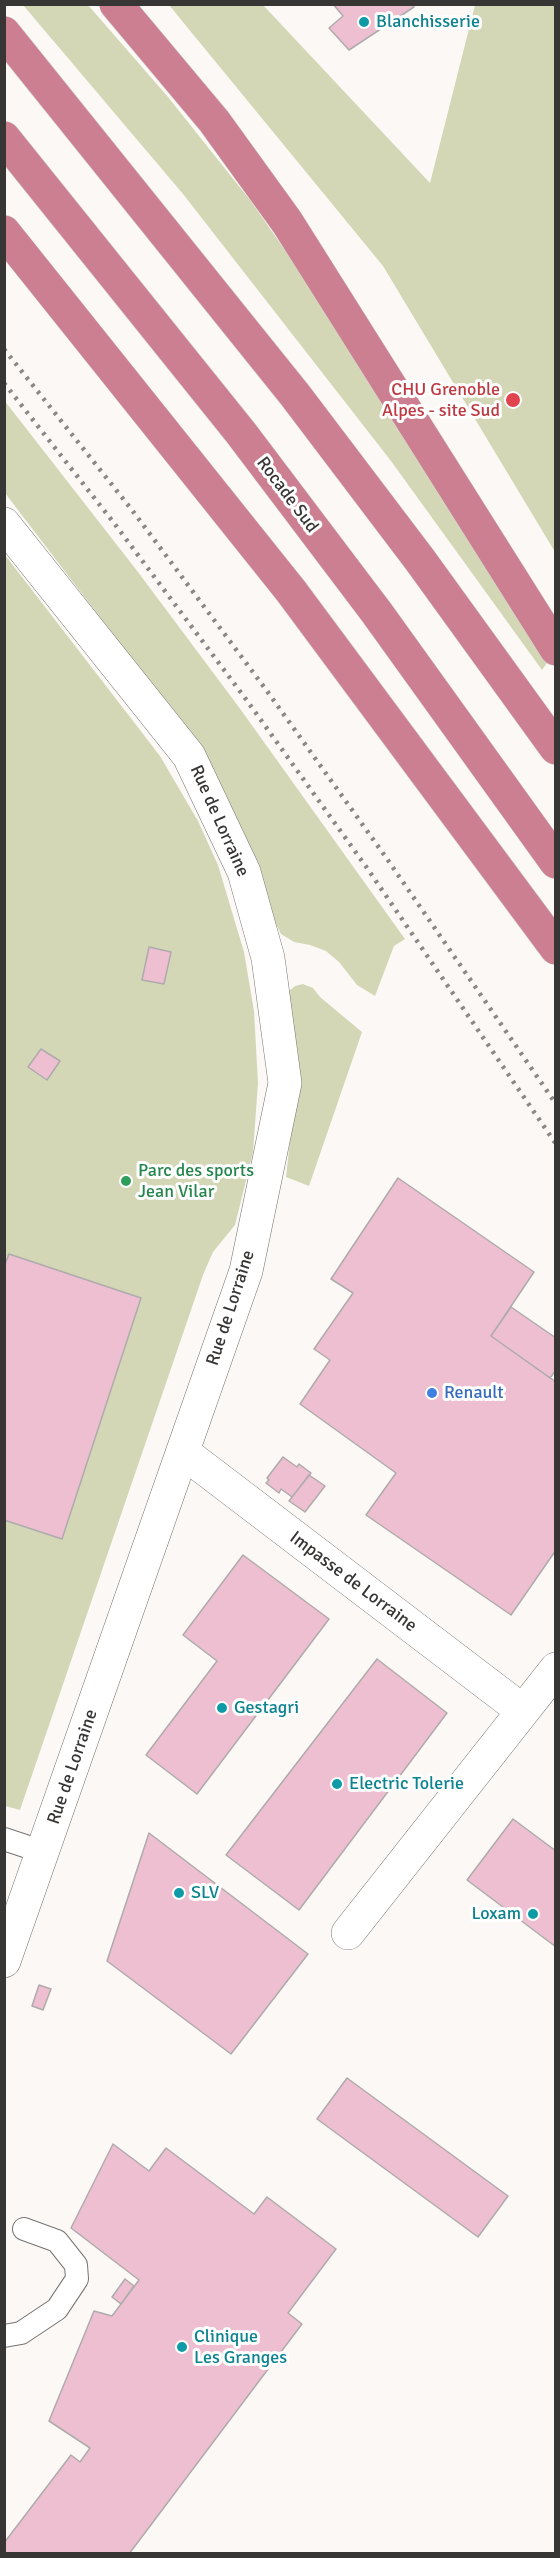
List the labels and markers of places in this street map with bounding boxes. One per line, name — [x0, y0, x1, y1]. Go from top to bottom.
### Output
place label: Blanchisserie — [376, 11, 480, 33]
marker: Blanchisserie — [357, 15, 371, 29]
place label: CHU Grenoble Alpes - site Sud — [382, 379, 500, 422]
marker: CHU Grenoble Alpes - site Sud — [504, 391, 522, 409]
place label: Parc des sports Jean Vilar — [138, 1160, 254, 1202]
marker: Parc des sports Jean Vilar — [119, 1174, 133, 1188]
place label: Renault — [444, 1382, 504, 1404]
marker: Renault — [425, 1386, 439, 1400]
place label: Gestagri — [234, 1697, 299, 1719]
marker: Gestagri — [215, 1701, 229, 1715]
place label: Electric Tolerie — [349, 1773, 464, 1795]
marker: Electric Tolerie — [330, 1777, 344, 1791]
place label: SLV — [191, 1882, 219, 1904]
marker: SLV — [172, 1886, 186, 1900]
place label: Loxam — [471, 1903, 521, 1925]
marker: Loxam — [526, 1907, 540, 1921]
place label: Clinique Les Granges — [194, 2326, 287, 2368]
marker: Clinique Les Granges — [175, 2340, 189, 2354]

